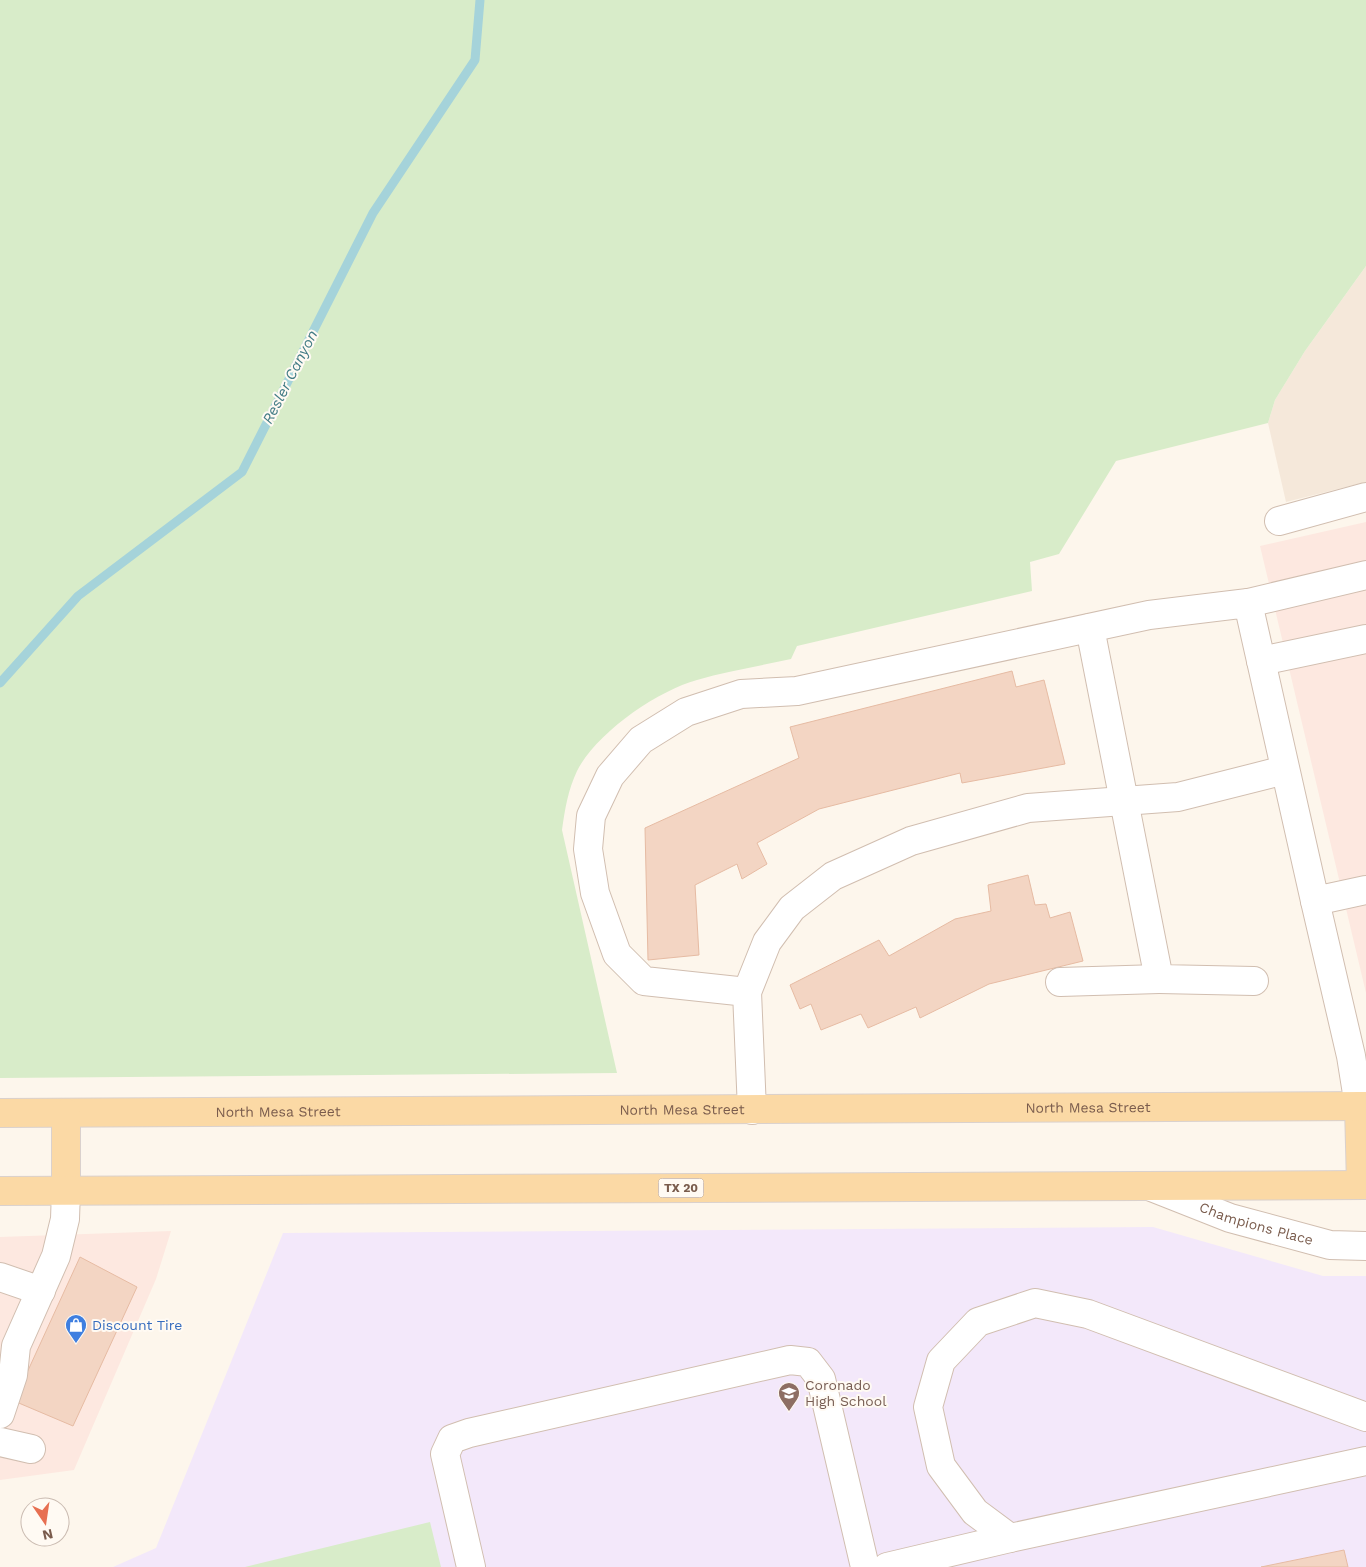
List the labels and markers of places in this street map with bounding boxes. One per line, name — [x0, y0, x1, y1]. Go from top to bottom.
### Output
shop icon: Discount Tire — [64, 1313, 88, 1344]
place label: Discount Tire — [92, 1317, 182, 1333]
place label: Coronado High School — [805, 1377, 887, 1409]
school or university icon: Coronado High School — [777, 1381, 801, 1412]

